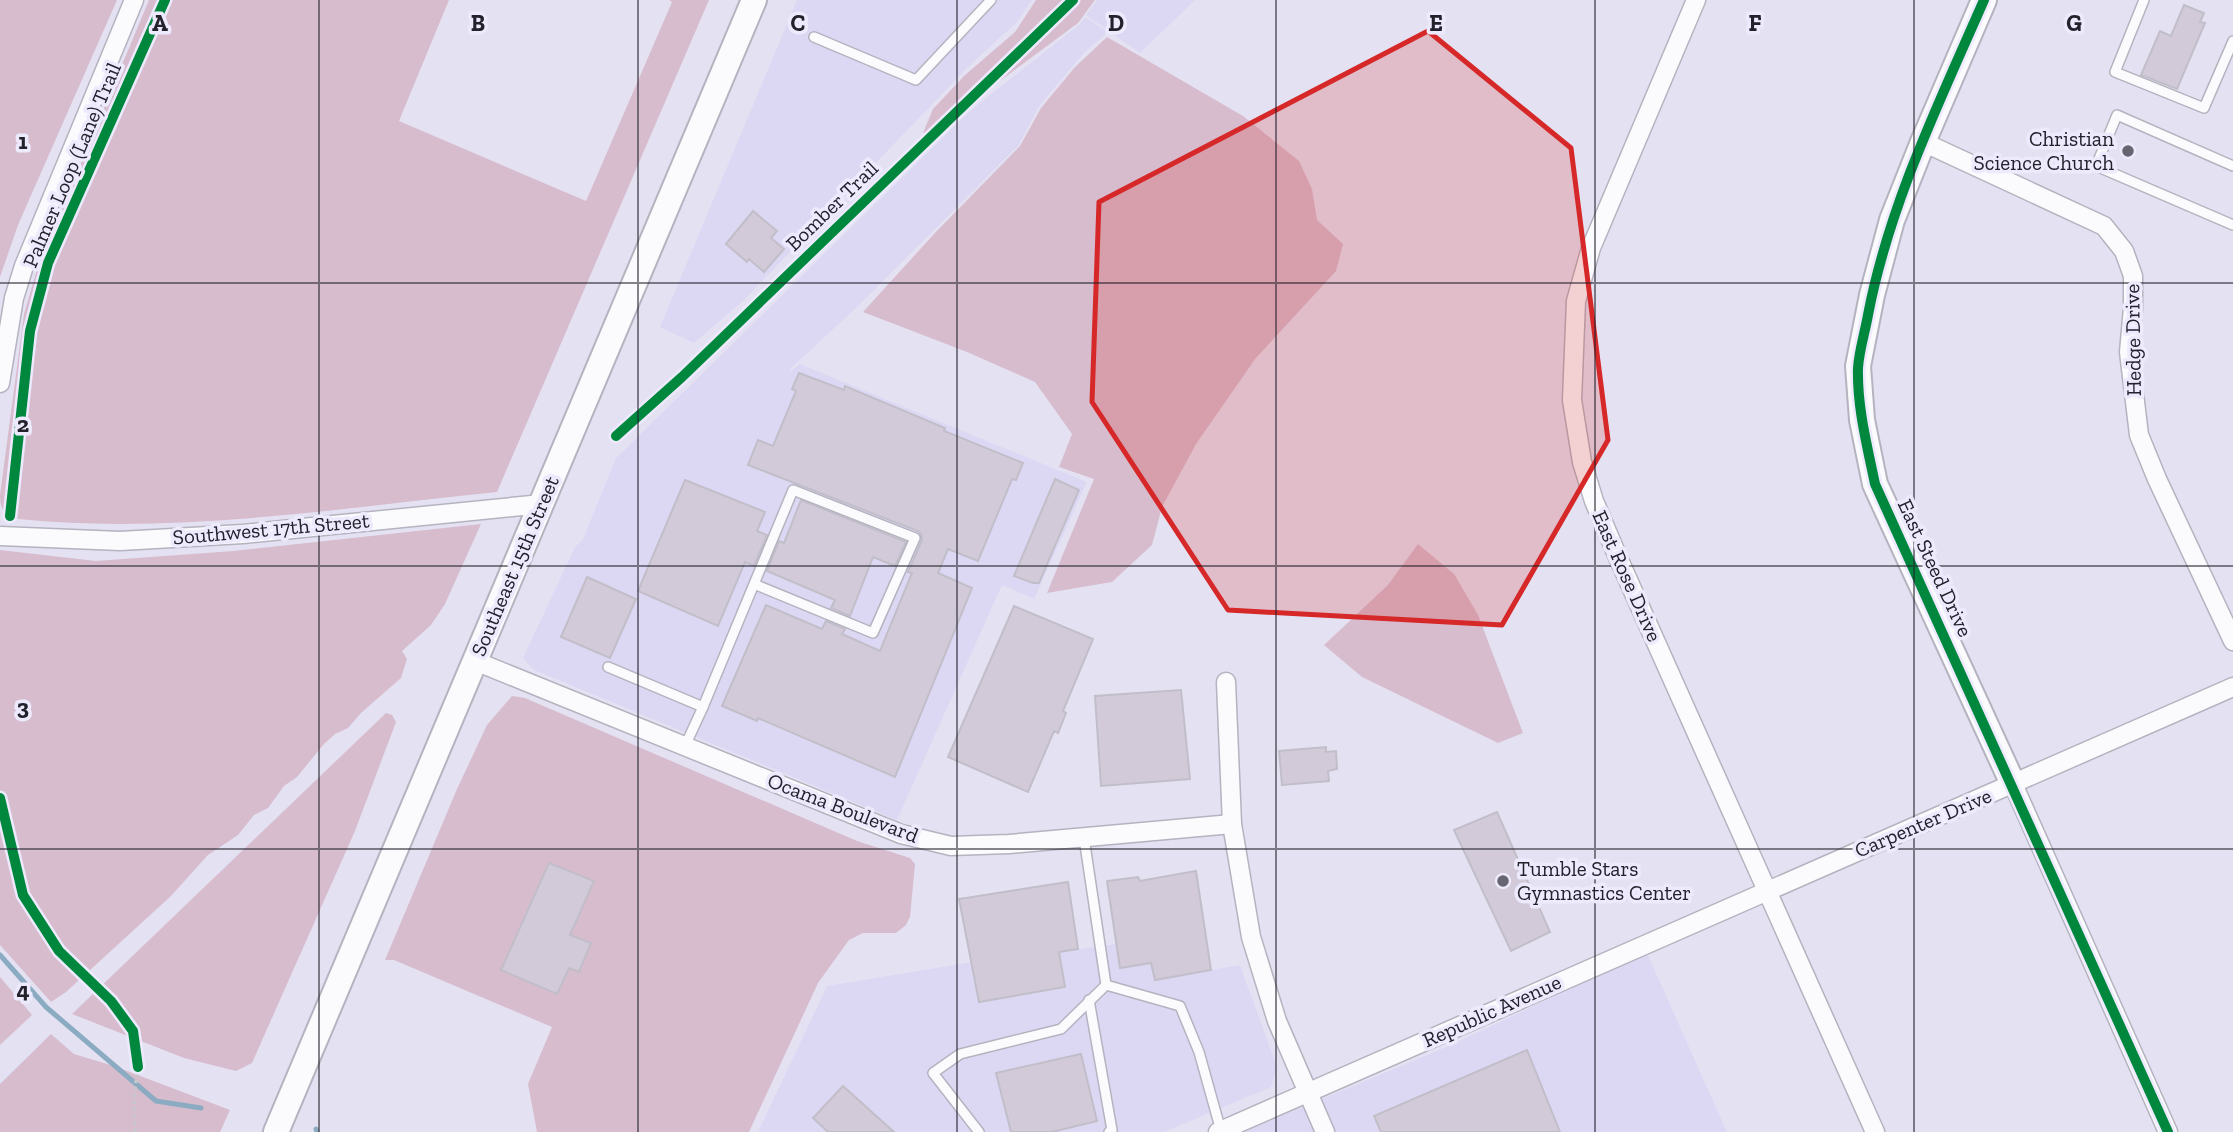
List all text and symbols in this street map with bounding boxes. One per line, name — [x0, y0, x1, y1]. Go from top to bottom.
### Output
text: A — [152, 9, 168, 37]
text: B — [471, 9, 485, 37]
text: C — [791, 9, 805, 37]
text: D — [1108, 9, 1124, 37]
text: E — [1429, 9, 1443, 37]
text: F — [1748, 9, 1762, 37]
text: G — [2066, 9, 2082, 37]
street label: Palmer Loop (Lane) Trail — [17, 58, 126, 271]
place label: Christian Science Church — [1974, 126, 2114, 175]
text: 1 — [18, 127, 28, 155]
marker: Christian Science Church — [2120, 143, 2136, 159]
street label: Bomber Trail — [780, 155, 883, 256]
street label: Hedge Drive — [2119, 283, 2146, 396]
text: 2 — [17, 410, 29, 438]
street label: Southeast 15th Street — [465, 472, 564, 660]
street label: East Steed Drive — [1893, 495, 1978, 641]
street label: East Rose Drive — [1587, 506, 1668, 645]
street label: Southwest 17th Street — [172, 507, 371, 550]
text: 3 — [17, 693, 29, 721]
street label: Ocama Boulevard — [764, 767, 923, 848]
street label: Carpenter Drive — [1851, 782, 1995, 863]
place label: Tumble Stars Gymnastics Center — [1517, 856, 1691, 905]
marker: Tumble Stars Gymnastics Center — [1495, 873, 1511, 889]
street label: Republic Avenue — [1419, 969, 1565, 1052]
text: 4 — [16, 976, 30, 1004]

